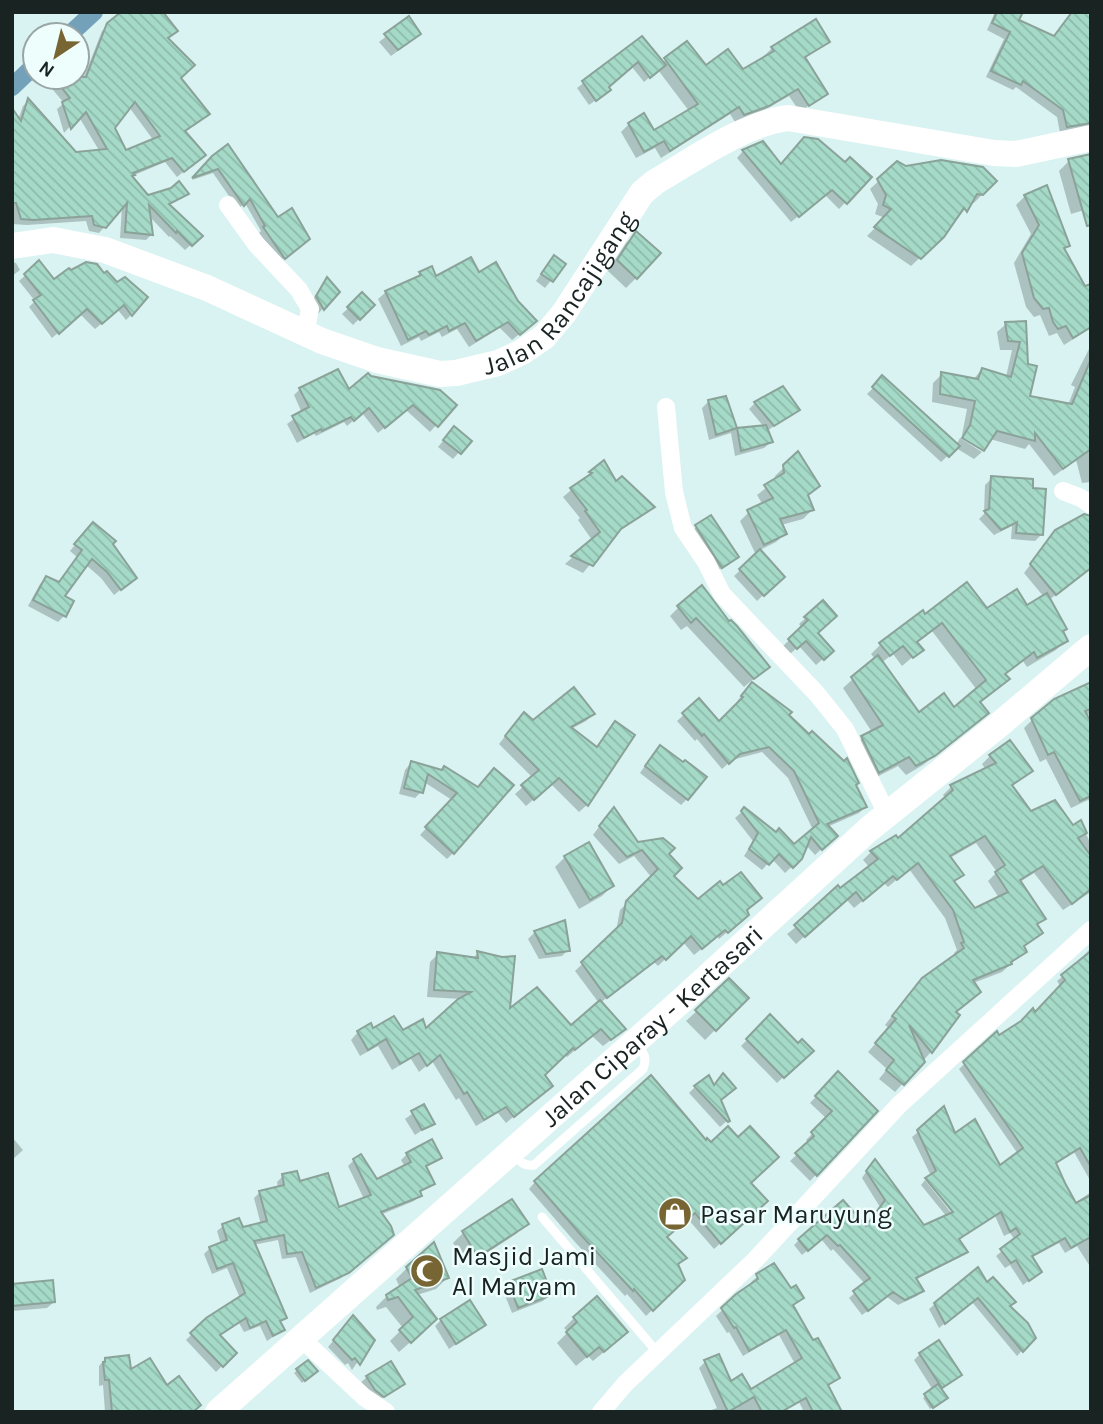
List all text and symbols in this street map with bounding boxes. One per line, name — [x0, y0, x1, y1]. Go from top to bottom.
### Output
north arrow — [21, 21, 91, 91]
text: N — [35, 56, 59, 82]
street label: Jalan Rancajigang — [480, 205, 642, 381]
street label: Jalan Ciparay - Kertasari — [535, 919, 769, 1133]
shop icon: Pasar Maruyung — [656, 1195, 694, 1233]
place label: Pasar Maruyung — [700, 1199, 892, 1230]
place label: Masjid Jami Al Maryam — [452, 1241, 596, 1302]
mosque icon: Masjid Jami Al Maryam — [408, 1252, 446, 1290]

